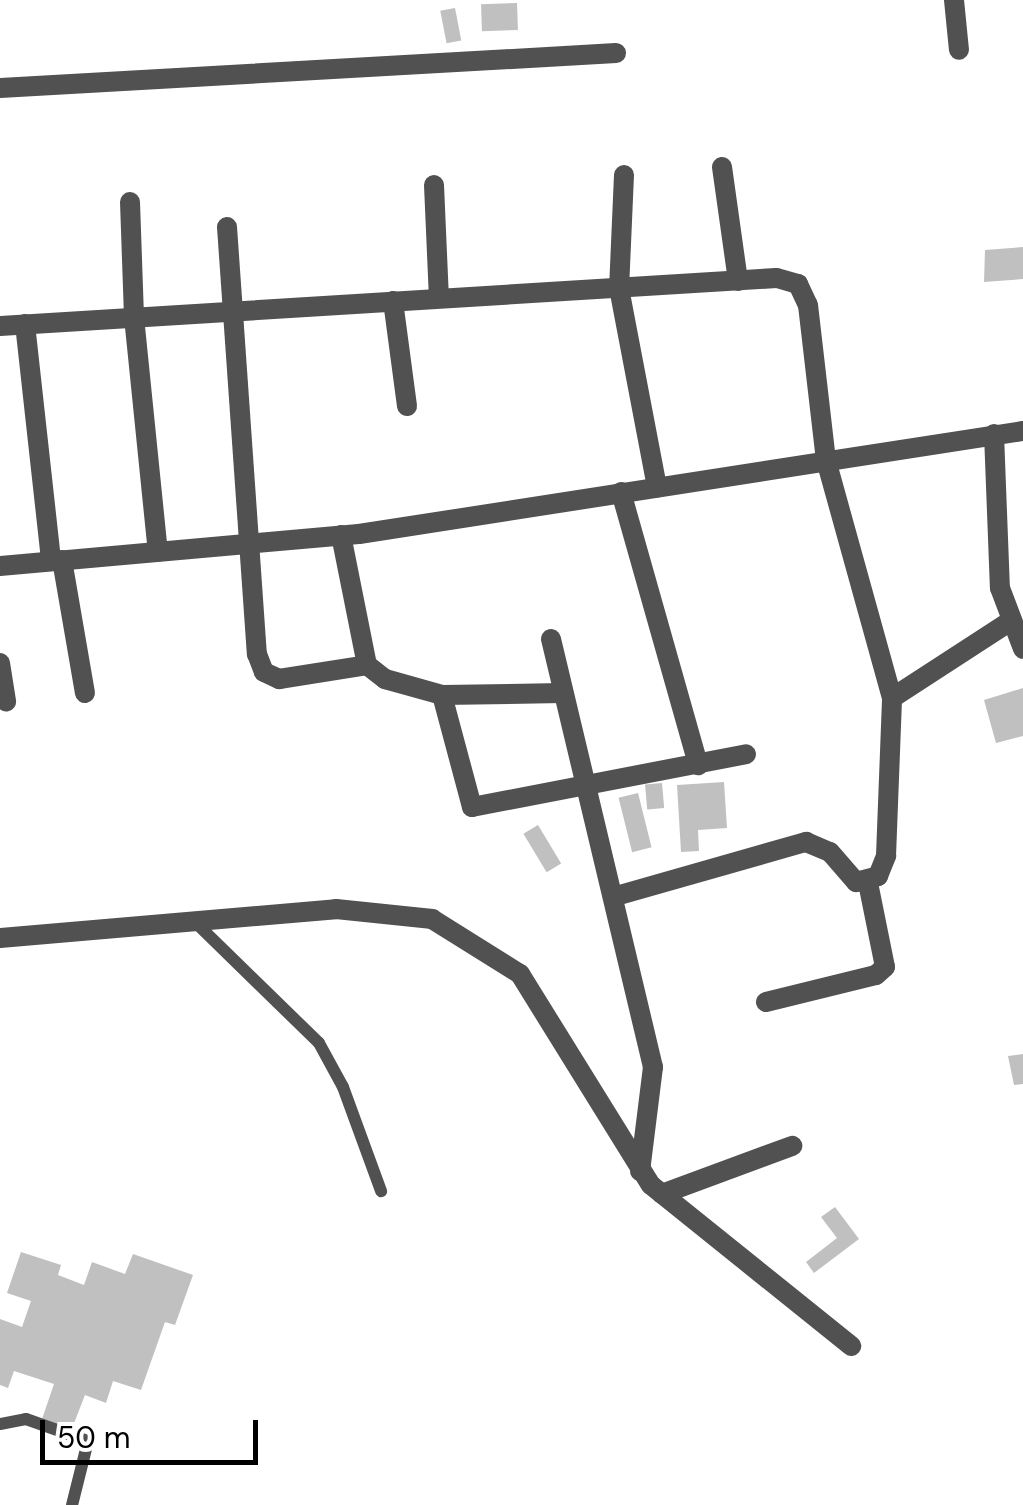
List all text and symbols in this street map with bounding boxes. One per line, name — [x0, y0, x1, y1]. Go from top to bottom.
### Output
scale bar — [45, 1400, 262, 1462]
text: 50 m — [57, 1418, 131, 1457]

